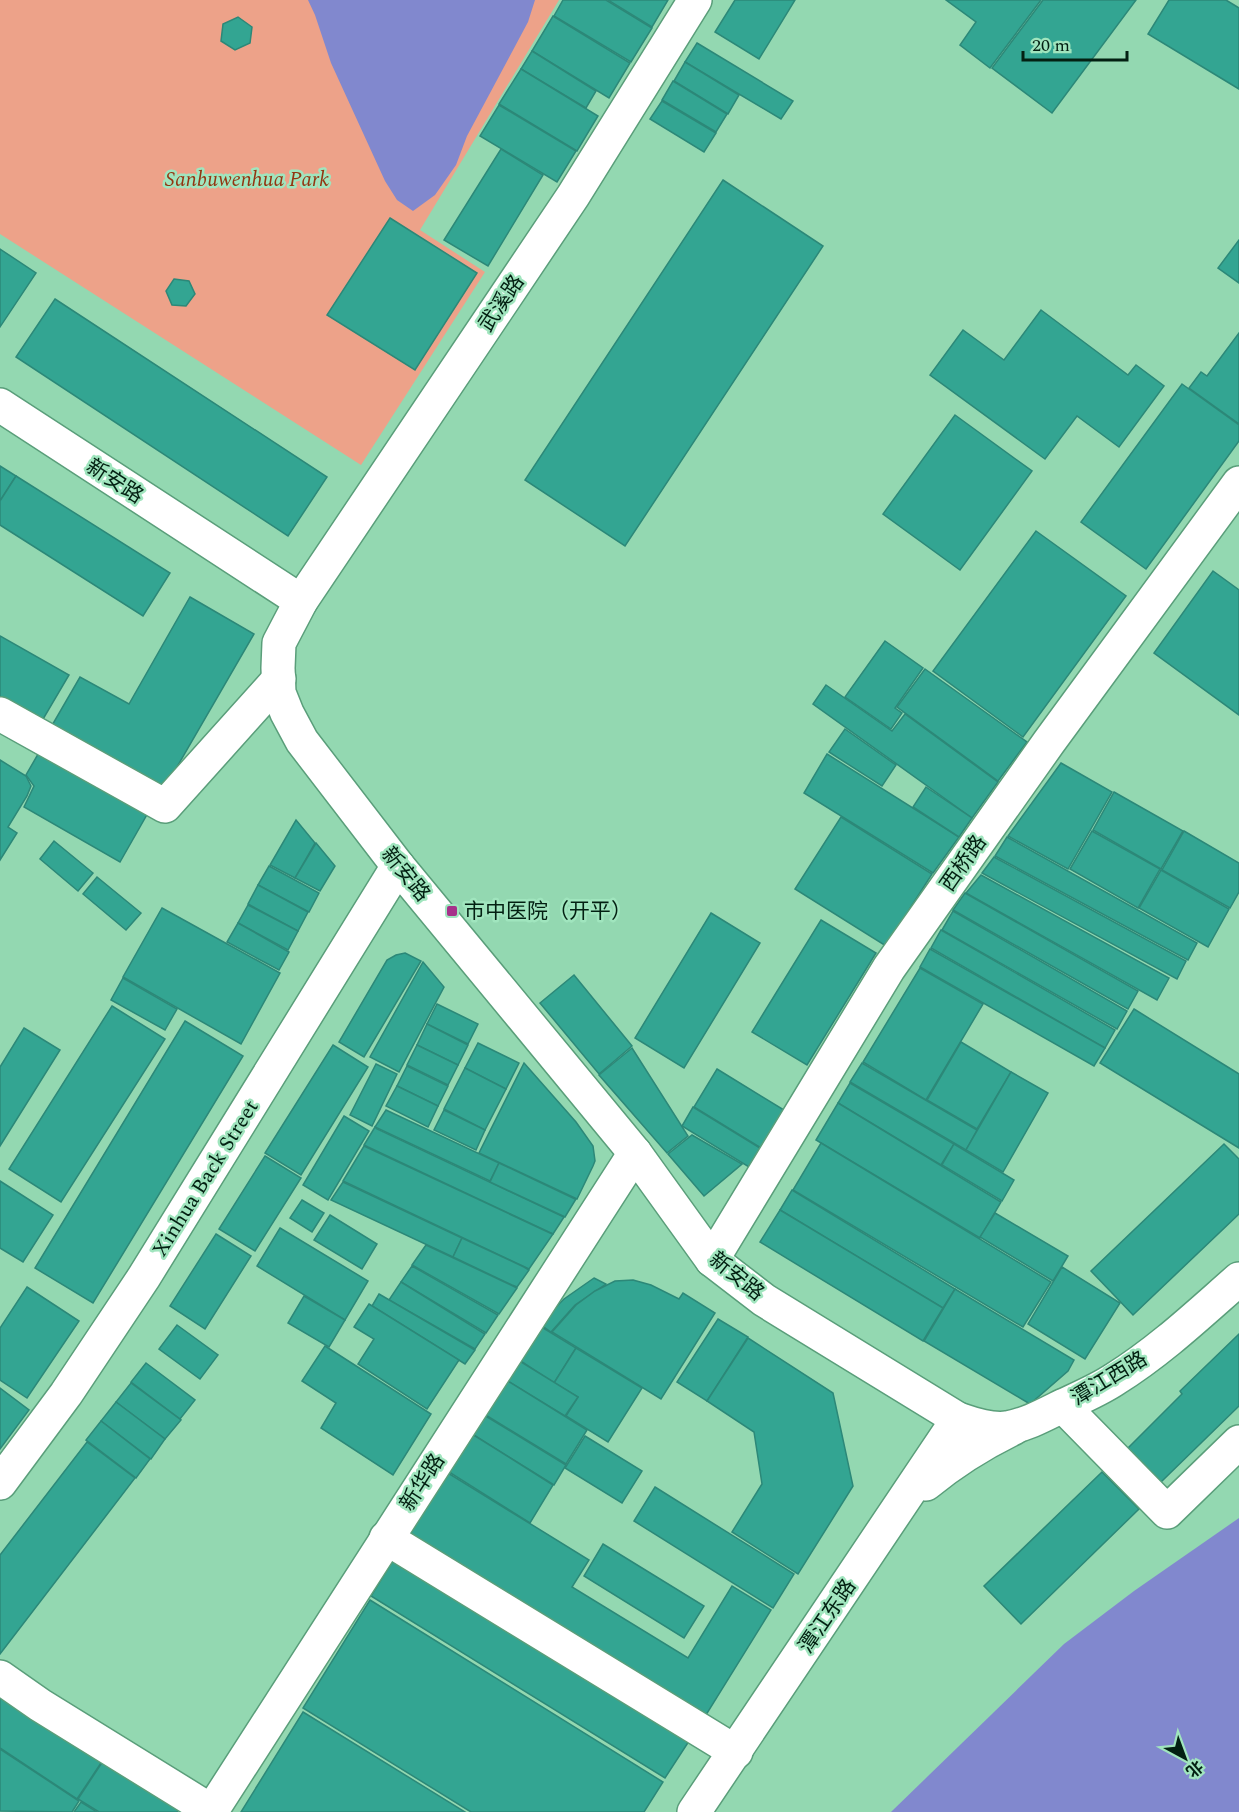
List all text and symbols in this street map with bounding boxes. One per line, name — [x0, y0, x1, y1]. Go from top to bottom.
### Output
scale bar — [1023, 24, 1126, 62]
text: 20 m — [1032, 32, 1070, 59]
park label: Sanbuwenhua Park — [165, 164, 329, 196]
street label: 武溪路 — [471, 268, 533, 339]
street label: 新安路 — [79, 451, 150, 512]
street label: 西桥路 — [933, 829, 995, 899]
street label: 新安路 — [373, 840, 437, 909]
place label: 市中医院（开平） — [464, 896, 632, 928]
marker: 市中医院（开平） — [445, 904, 459, 918]
street label: Xinhua Back Street — [145, 1094, 267, 1263]
street label: 新安路 — [702, 1245, 771, 1309]
street label: 潭江西路 — [1065, 1344, 1154, 1414]
street label: 新华路 — [392, 1447, 453, 1518]
street label: 潭江东路 — [791, 1573, 865, 1660]
north arrow — [1155, 1728, 1215, 1788]
text: 北 — [1180, 1754, 1208, 1783]

